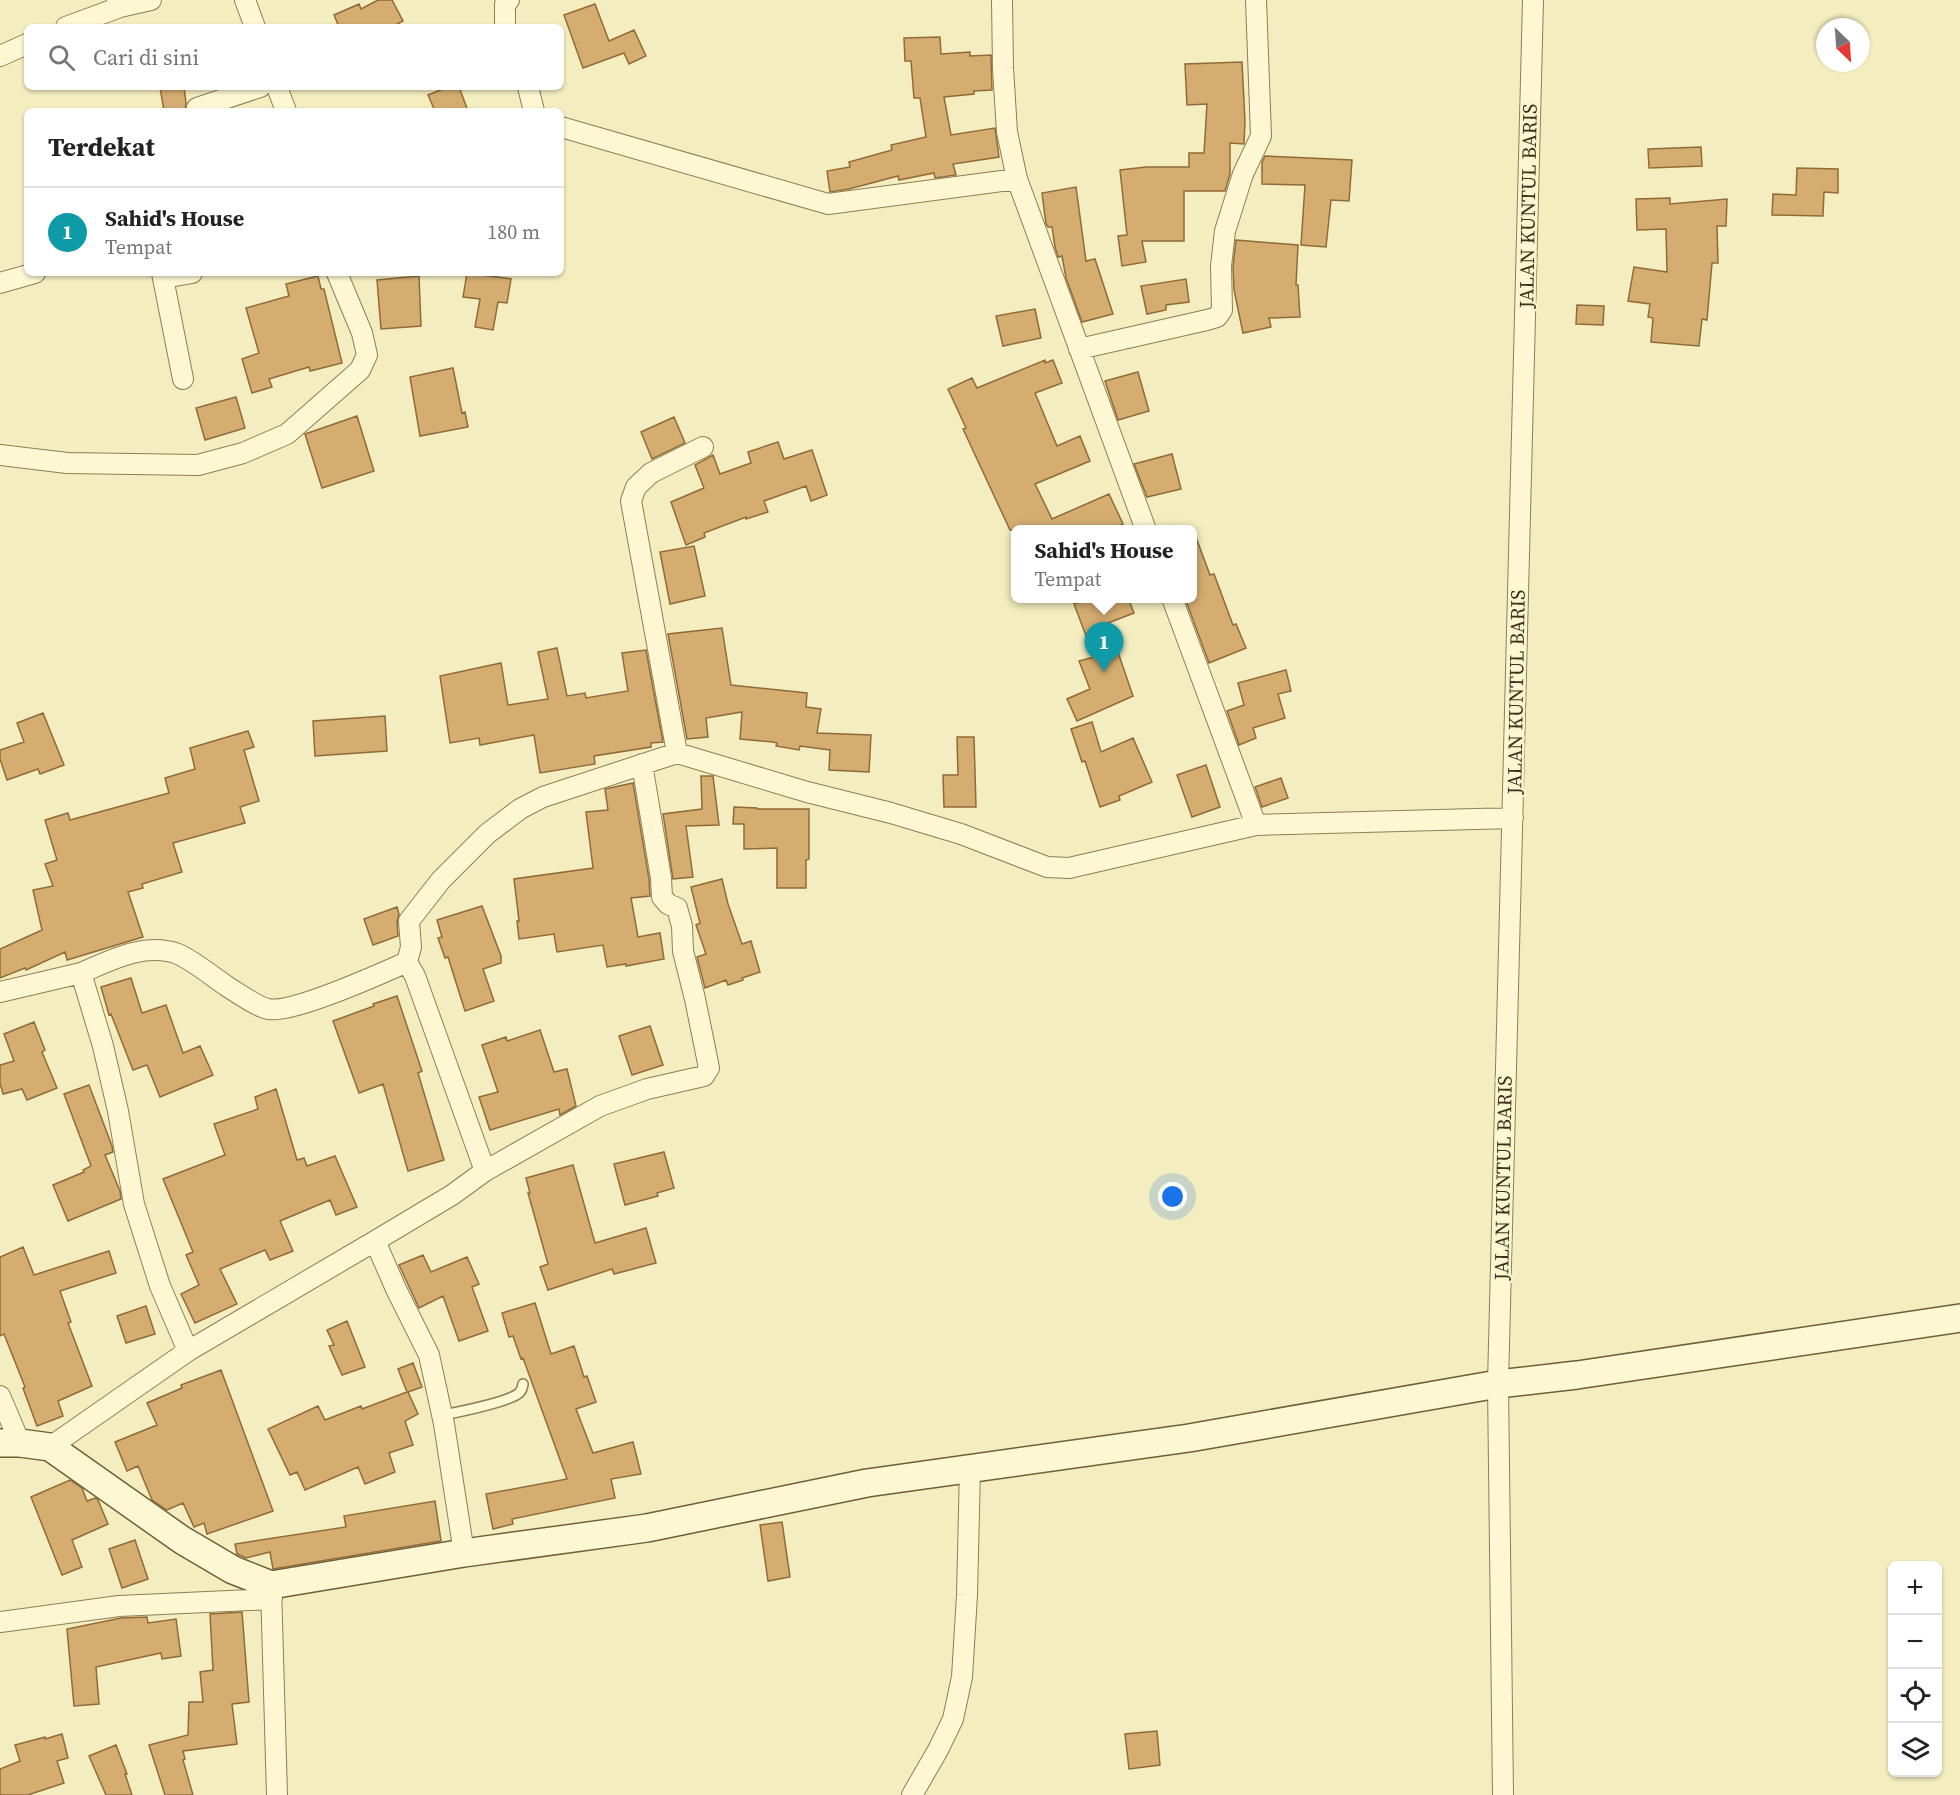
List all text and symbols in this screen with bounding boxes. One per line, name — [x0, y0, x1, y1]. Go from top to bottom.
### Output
north arrow — [1816, 18, 1870, 72]
search box — [24, 24, 564, 90]
icon: search — [45, 41, 78, 74]
text: Cari di sini — [93, 42, 199, 72]
street label: JALAN KUNTUL BARIS — [1512, 103, 1544, 310]
text: Terdekat — [48, 129, 155, 165]
text: Sahid's House — [105, 203, 244, 233]
text: 1 — [62, 218, 73, 246]
text: 180 m — [487, 218, 540, 246]
text: Tempat — [105, 233, 172, 261]
popup — [1011, 525, 1197, 603]
text: Sahid's House — [1034, 535, 1174, 565]
text: Tempat — [1034, 565, 1101, 593]
street label: JALAN KUNTUL BARIS — [1500, 589, 1532, 796]
pin: 1 — [1084, 622, 1124, 672]
street label: JALAN KUNTUL BARIS — [1487, 1075, 1519, 1282]
your location — [1158, 1182, 1187, 1211]
map controls — [1888, 1561, 1942, 1777]
button: + — [1888, 1561, 1942, 1615]
button: − — [1888, 1615, 1942, 1669]
button: locate — [1888, 1669, 1942, 1723]
button: layers — [1888, 1723, 1942, 1777]

